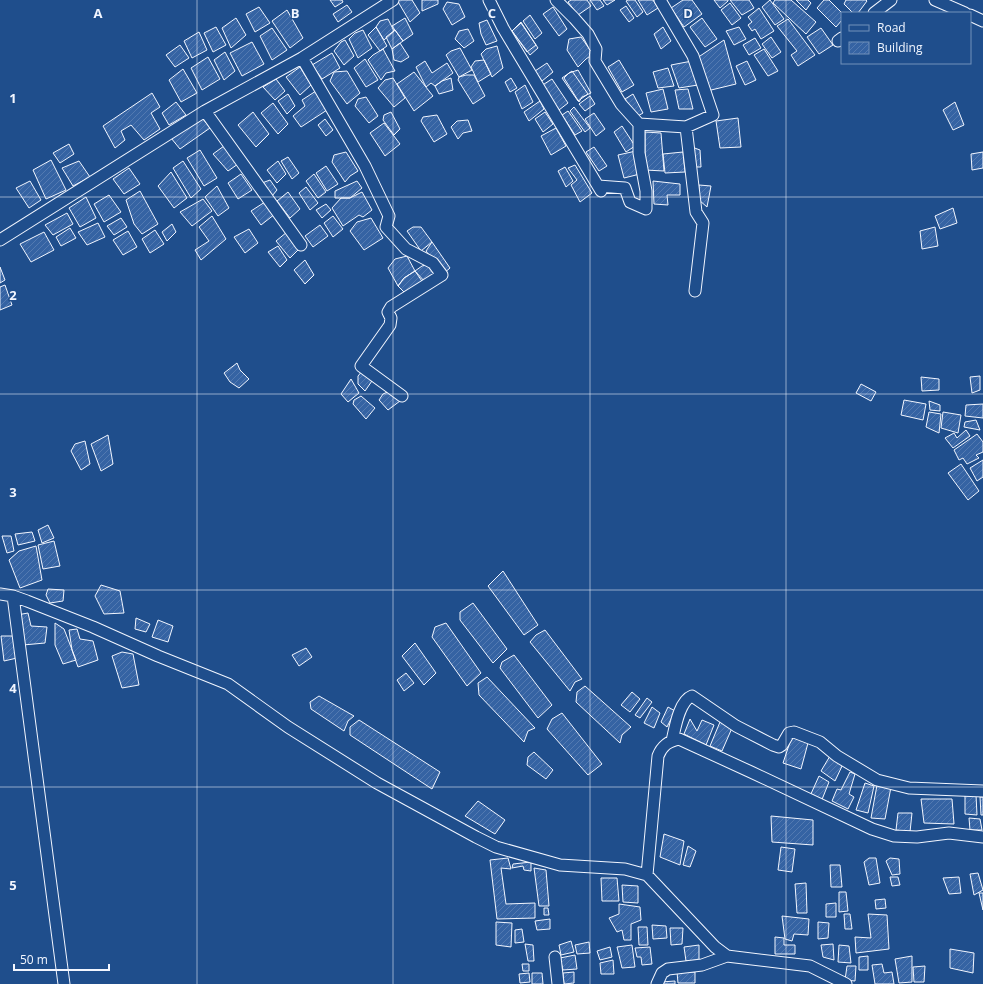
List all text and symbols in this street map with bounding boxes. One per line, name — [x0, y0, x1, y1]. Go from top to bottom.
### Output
text: A — [94, 4, 103, 22]
text: B — [291, 4, 300, 22]
text: C — [488, 4, 496, 22]
text: D — [683, 4, 693, 22]
legend — [841, 12, 971, 64]
text: Road — [877, 19, 906, 36]
text: Building — [877, 39, 923, 56]
text: 1 — [9, 89, 17, 107]
text: 2 — [9, 286, 17, 304]
text: 3 — [9, 483, 17, 501]
text: 4 — [9, 679, 17, 697]
text: 5 — [9, 876, 17, 894]
scale bar — [14, 946, 109, 972]
text: 50 m — [20, 951, 48, 968]

